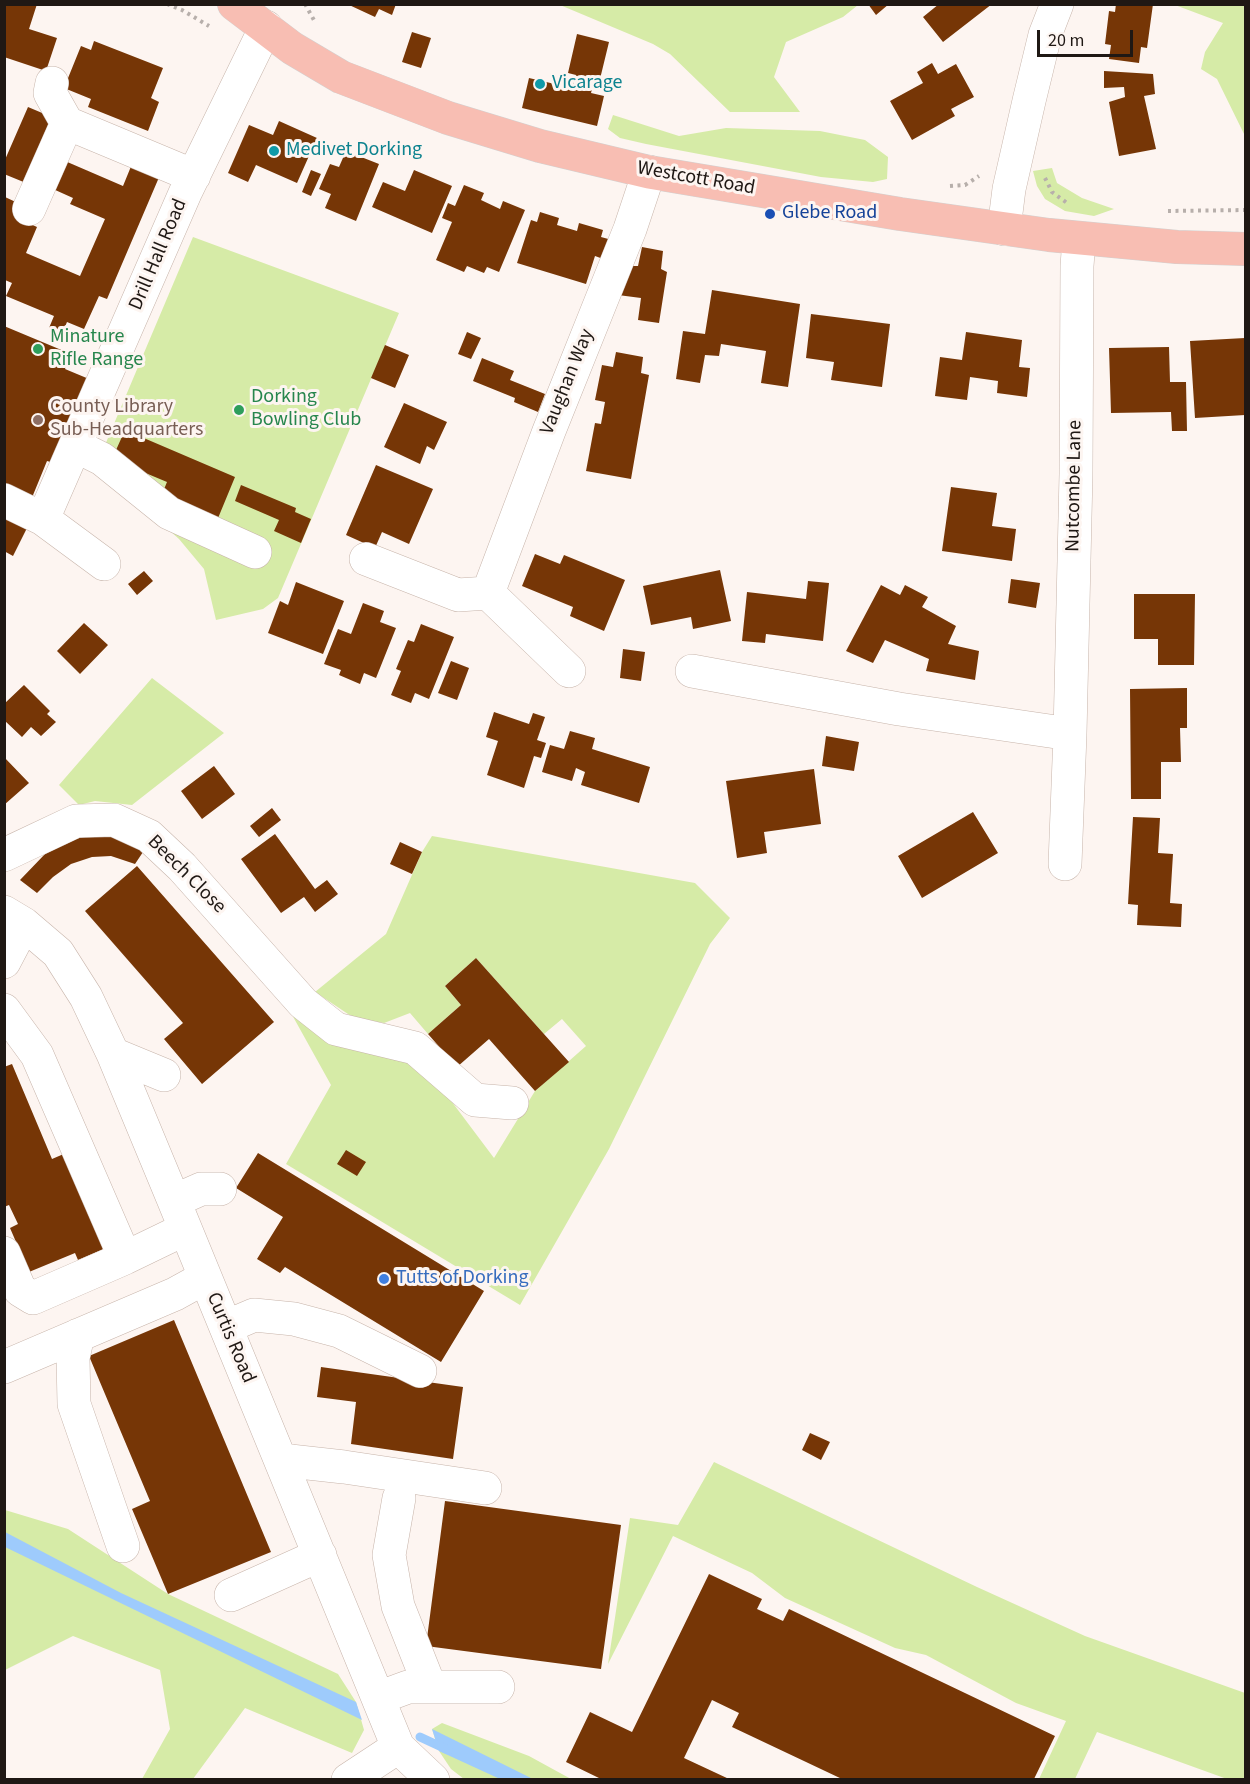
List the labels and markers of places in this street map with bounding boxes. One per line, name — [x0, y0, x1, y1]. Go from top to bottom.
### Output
place label: Vicarage — [552, 72, 622, 96]
marker: Vicarage — [533, 77, 547, 91]
place label: Medivet Dorking — [286, 139, 422, 163]
marker: Medivet Dorking — [267, 144, 281, 158]
place label: Glebe Road — [782, 202, 877, 226]
marker: Glebe Road — [763, 207, 777, 221]
place label: Minature Rifle Range — [50, 326, 143, 373]
marker: Minature Rifle Range — [31, 342, 45, 356]
place label: Dorking Bowling Club — [251, 386, 361, 433]
place label: County Library Sub-Headquarters — [50, 396, 203, 443]
marker: Dorking Bowling Club — [232, 403, 246, 417]
marker: County Library Sub-Headquarters — [31, 413, 45, 427]
place label: Tutts of Dorking — [396, 1267, 529, 1291]
marker: Tutts of Dorking — [377, 1272, 391, 1286]

